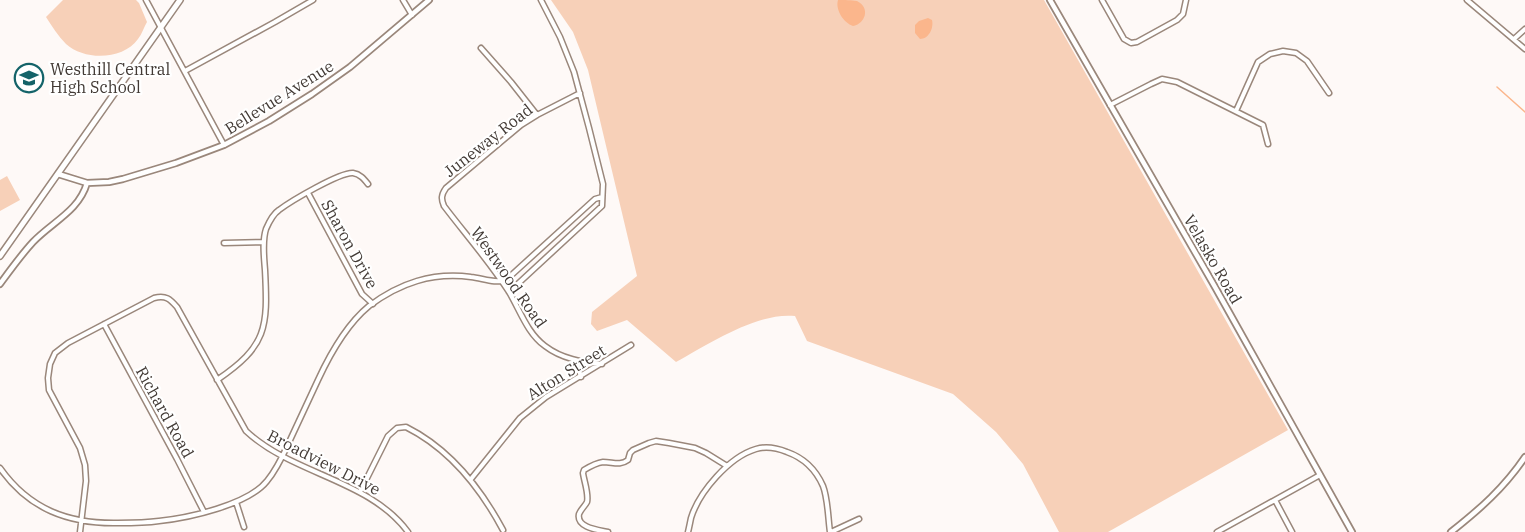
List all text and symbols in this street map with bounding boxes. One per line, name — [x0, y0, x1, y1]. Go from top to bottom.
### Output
street label: Bellevue Avenue — [221, 56, 337, 138]
place label: Westhill Central High School — [50, 59, 171, 97]
school or university icon: Westhill Central High School — [13, 62, 45, 94]
street label: Juneway Road — [440, 99, 537, 181]
street label: Sharon Drive — [317, 196, 383, 292]
street label: Velasko Road — [1179, 211, 1247, 307]
street label: Westwood Road — [467, 223, 551, 332]
street label: Alton Street — [523, 340, 609, 404]
street label: Richard Road — [132, 363, 198, 461]
street label: Broadview Drive — [264, 425, 384, 499]

